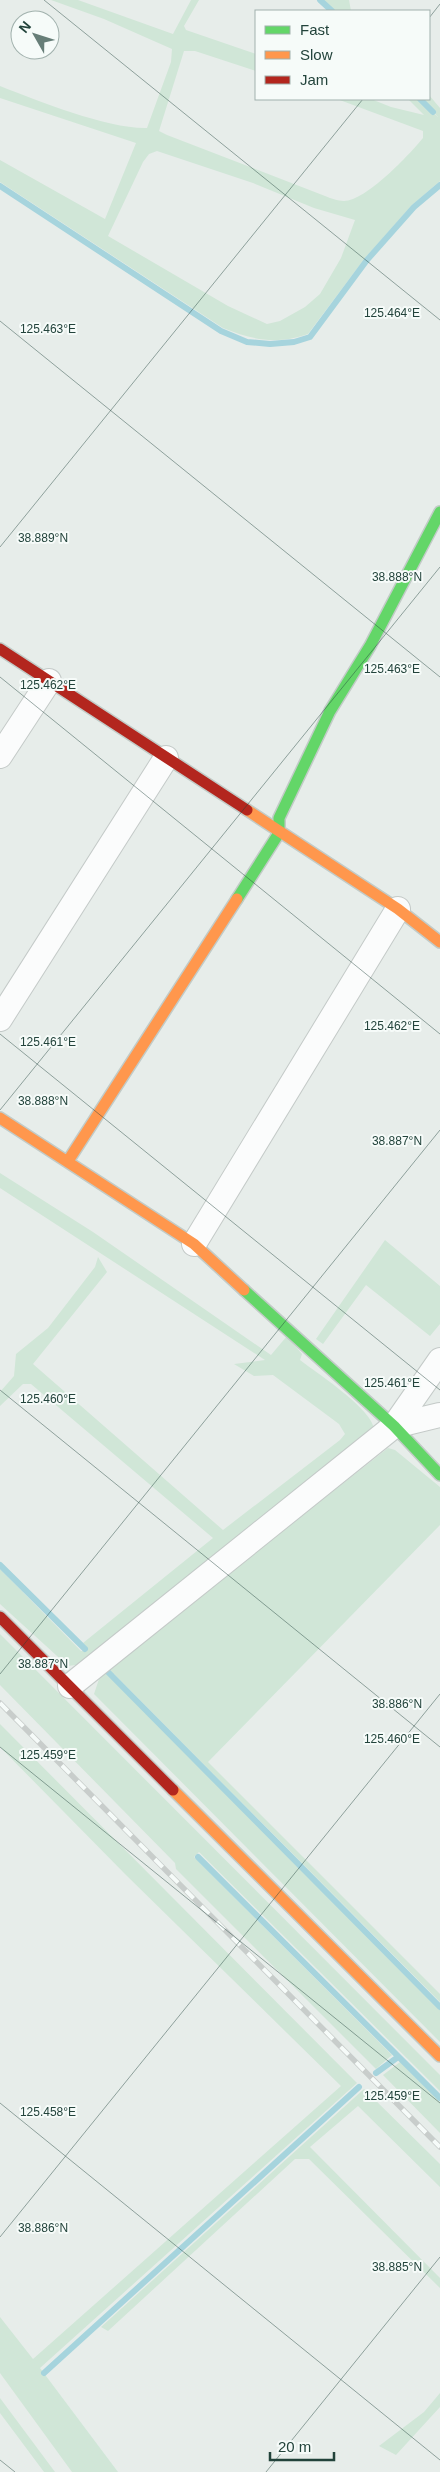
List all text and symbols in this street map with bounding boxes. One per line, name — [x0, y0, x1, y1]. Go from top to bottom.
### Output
north arrow — [10, 10, 60, 60]
legend — [255, 10, 430, 100]
text: N — [15, 18, 34, 36]
text: Fast — [300, 21, 330, 38]
text: Slow — [300, 46, 333, 63]
text: Jam — [300, 71, 328, 88]
text: 125.464°E — [364, 306, 420, 320]
text: 125.463°E — [20, 322, 76, 336]
text: 38.889°N — [18, 531, 68, 545]
text: 38.888°N — [372, 570, 422, 584]
text: 125.463°E — [364, 662, 420, 676]
text: 125.462°E — [20, 678, 76, 692]
text: 125.462°E — [364, 1019, 420, 1033]
text: 125.461°E — [20, 1035, 76, 1049]
text: 38.888°N — [18, 1094, 68, 1108]
text: 38.887°N — [372, 1134, 422, 1148]
text: 125.461°E — [364, 1376, 420, 1390]
text: 125.460°E — [20, 1392, 76, 1406]
text: 38.887°N — [18, 1657, 68, 1671]
text: 38.886°N — [372, 1697, 422, 1711]
text: 125.460°E — [364, 1732, 420, 1746]
text: 125.459°E — [20, 1748, 76, 1762]
text: 125.459°E — [364, 2089, 420, 2103]
text: 125.458°E — [20, 2105, 76, 2119]
text: 38.886°N — [18, 2221, 68, 2235]
text: 38.885°N — [372, 2260, 422, 2274]
scale bar — [270, 2430, 334, 2462]
text: 20 m — [278, 2438, 311, 2455]

